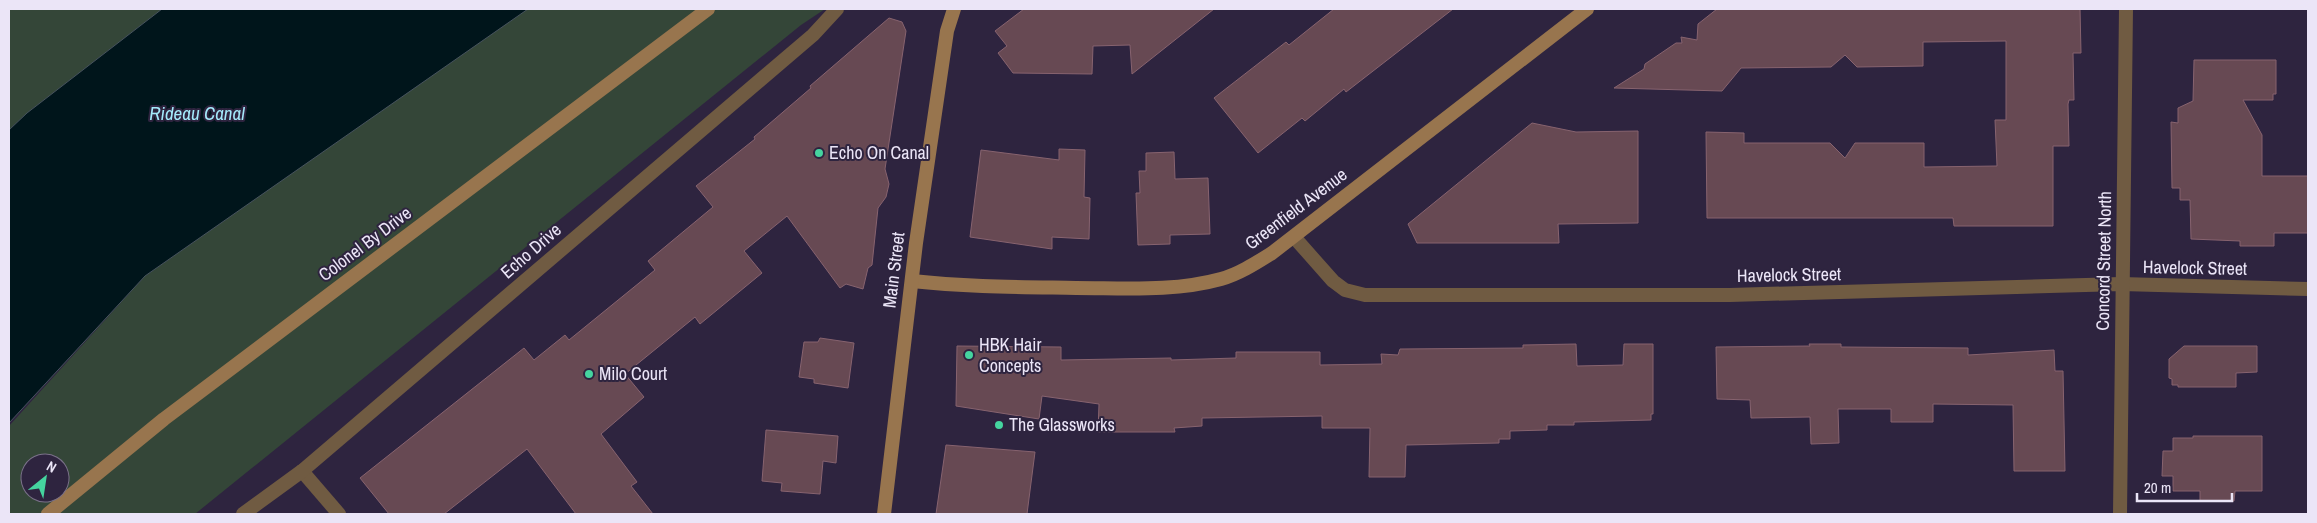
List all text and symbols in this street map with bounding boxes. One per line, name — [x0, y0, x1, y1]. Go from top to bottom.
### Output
water label: Rideau Canal — [149, 100, 245, 126]
place label: Echo On Canal — [829, 140, 929, 165]
marker: Echo On Canal — [813, 147, 825, 159]
street label: Greenfield Avenue — [1239, 162, 1352, 255]
street label: Concord Street North — [2090, 191, 2117, 331]
street label: Colonel By Drive — [313, 200, 416, 287]
street label: Echo Drive — [495, 217, 566, 284]
street label: Main Street — [876, 231, 911, 309]
street label: Havelock Street — [2143, 254, 2247, 281]
street label: Havelock Street — [1737, 261, 1841, 288]
place label: HBK Hair Concepts — [979, 332, 1041, 378]
marker: HBK Hair Concepts — [963, 349, 975, 361]
place label: Milo Court — [599, 361, 667, 386]
marker: Milo Court — [583, 368, 595, 380]
place label: The Glassworks — [1009, 412, 1115, 437]
marker: The Glassworks — [993, 419, 1005, 431]
north arrow — [20, 453, 70, 503]
text: N — [43, 457, 60, 477]
scale bar — [2137, 470, 2232, 502]
text: 20 m — [2144, 477, 2171, 498]

